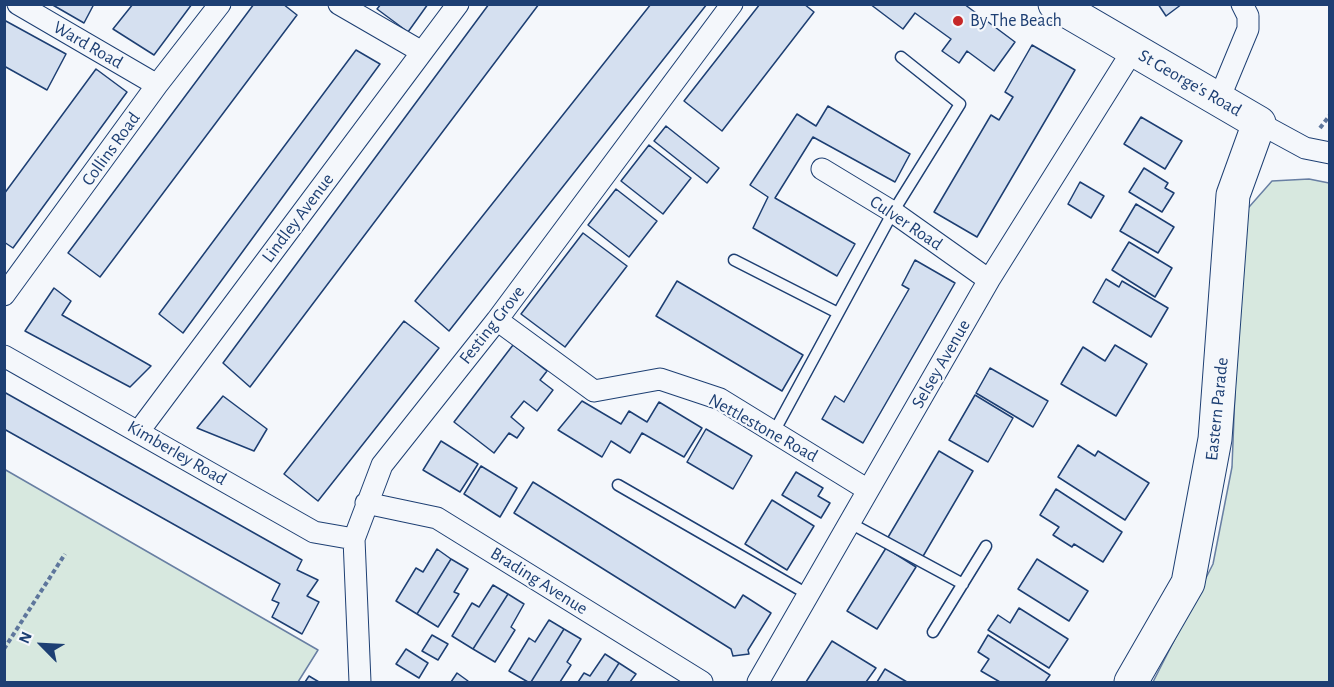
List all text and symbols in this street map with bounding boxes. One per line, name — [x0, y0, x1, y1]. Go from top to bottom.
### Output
place label: By The Beach — [970, 10, 1062, 32]
marker: By The Beach — [951, 14, 965, 28]
street label: Ward Road — [49, 16, 127, 74]
street label: St George's Road — [1135, 45, 1245, 121]
street label: Collins Road — [77, 108, 145, 190]
street label: Lindley Avenue — [257, 169, 339, 267]
street label: Culver Road — [866, 191, 946, 255]
street label: Festing Grove — [455, 281, 529, 369]
street label: Selsey Avenue — [907, 316, 975, 412]
street label: Eastern Parade — [1201, 356, 1233, 462]
street label: Nettlestone Road — [705, 389, 821, 467]
street label: Kimberley Road — [123, 416, 231, 490]
street label: Brading Avenue — [486, 543, 592, 619]
north arrow — [12, 615, 72, 675]
text: N — [16, 629, 35, 646]

